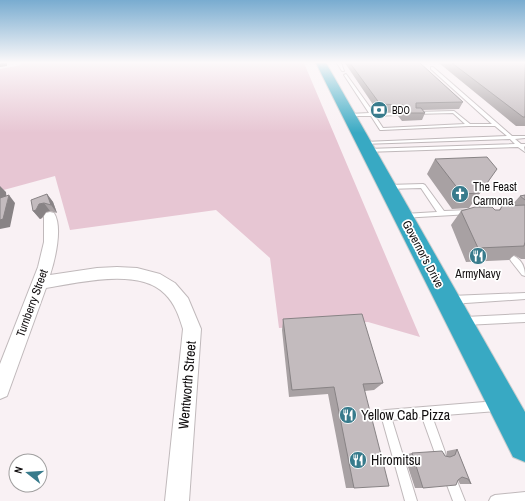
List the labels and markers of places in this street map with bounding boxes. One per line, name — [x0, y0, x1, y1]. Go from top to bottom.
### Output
bank icon: BDO — [369, 100, 389, 120]
place label: BDO — [392, 104, 410, 117]
place label: The Feast Carmona — [473, 179, 517, 209]
church icon: The Feast Carmona — [450, 184, 470, 204]
restaurant icon: ArmyNavy — [468, 246, 488, 266]
place label: ArmyNavy — [454, 266, 501, 282]
restaurant icon: Yellow Cab Pizza — [338, 405, 358, 425]
place label: Yellow Cab Pizza — [361, 406, 451, 424]
restaurant icon: Hiromitsu — [348, 450, 368, 470]
place label: Hiromitsu — [371, 451, 421, 469]

